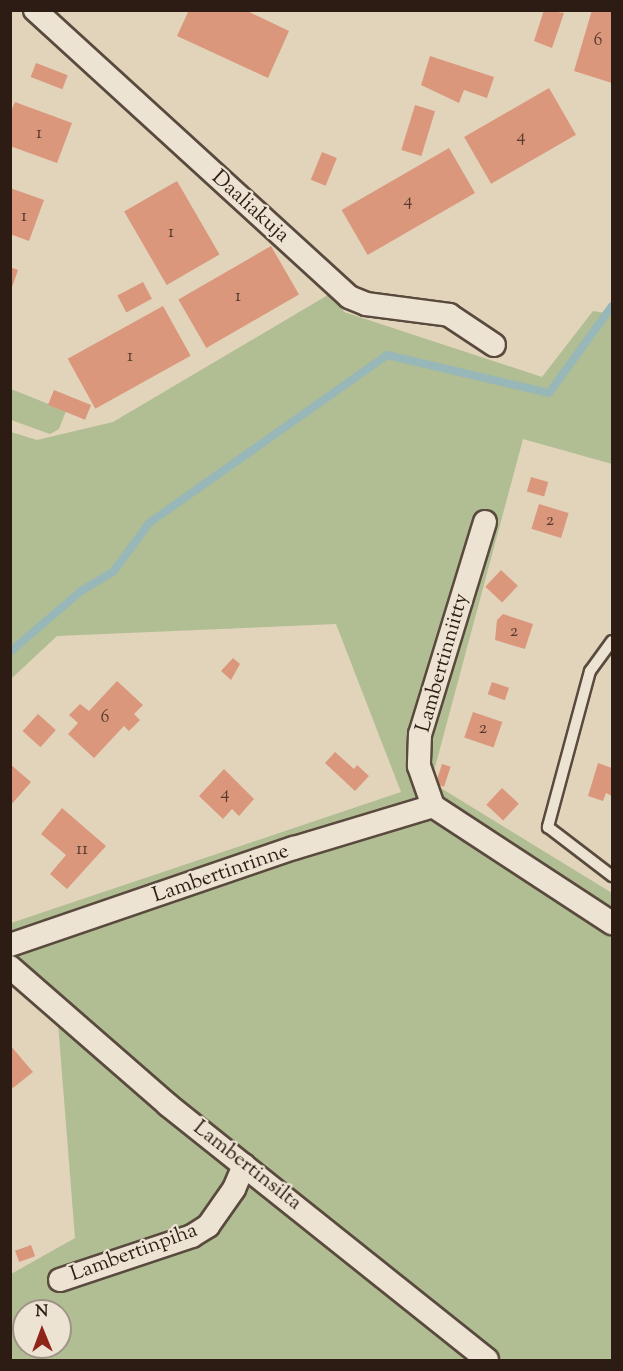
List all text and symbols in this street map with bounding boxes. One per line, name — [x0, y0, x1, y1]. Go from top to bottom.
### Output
house number: 6 — [594, 30, 602, 52]
house number: 1 — [36, 123, 42, 145]
house number: 4 — [516, 126, 526, 148]
street label: Daaliakuja — [206, 165, 294, 249]
house number: 4 — [403, 190, 413, 212]
house number: 1 — [21, 206, 27, 228]
house number: 1 — [168, 222, 174, 244]
house number: 1 — [235, 286, 241, 308]
house number: 1 — [127, 346, 133, 368]
house number: 2 — [546, 510, 554, 532]
street label: Lambertinniitty — [411, 591, 475, 735]
house number: 2 — [510, 621, 518, 643]
house number: 6 — [101, 707, 109, 729]
house number: 2 — [479, 718, 487, 740]
house number: 4 — [220, 783, 230, 805]
house number: 11 — [76, 839, 88, 861]
street label: Lambertinrinne — [150, 839, 292, 909]
street label: Lambertinsilta — [188, 1116, 306, 1216]
street label: Lambertinpiha — [67, 1218, 201, 1288]
north arrow — [12, 1299, 72, 1359]
text: N — [35, 1301, 48, 1324]

